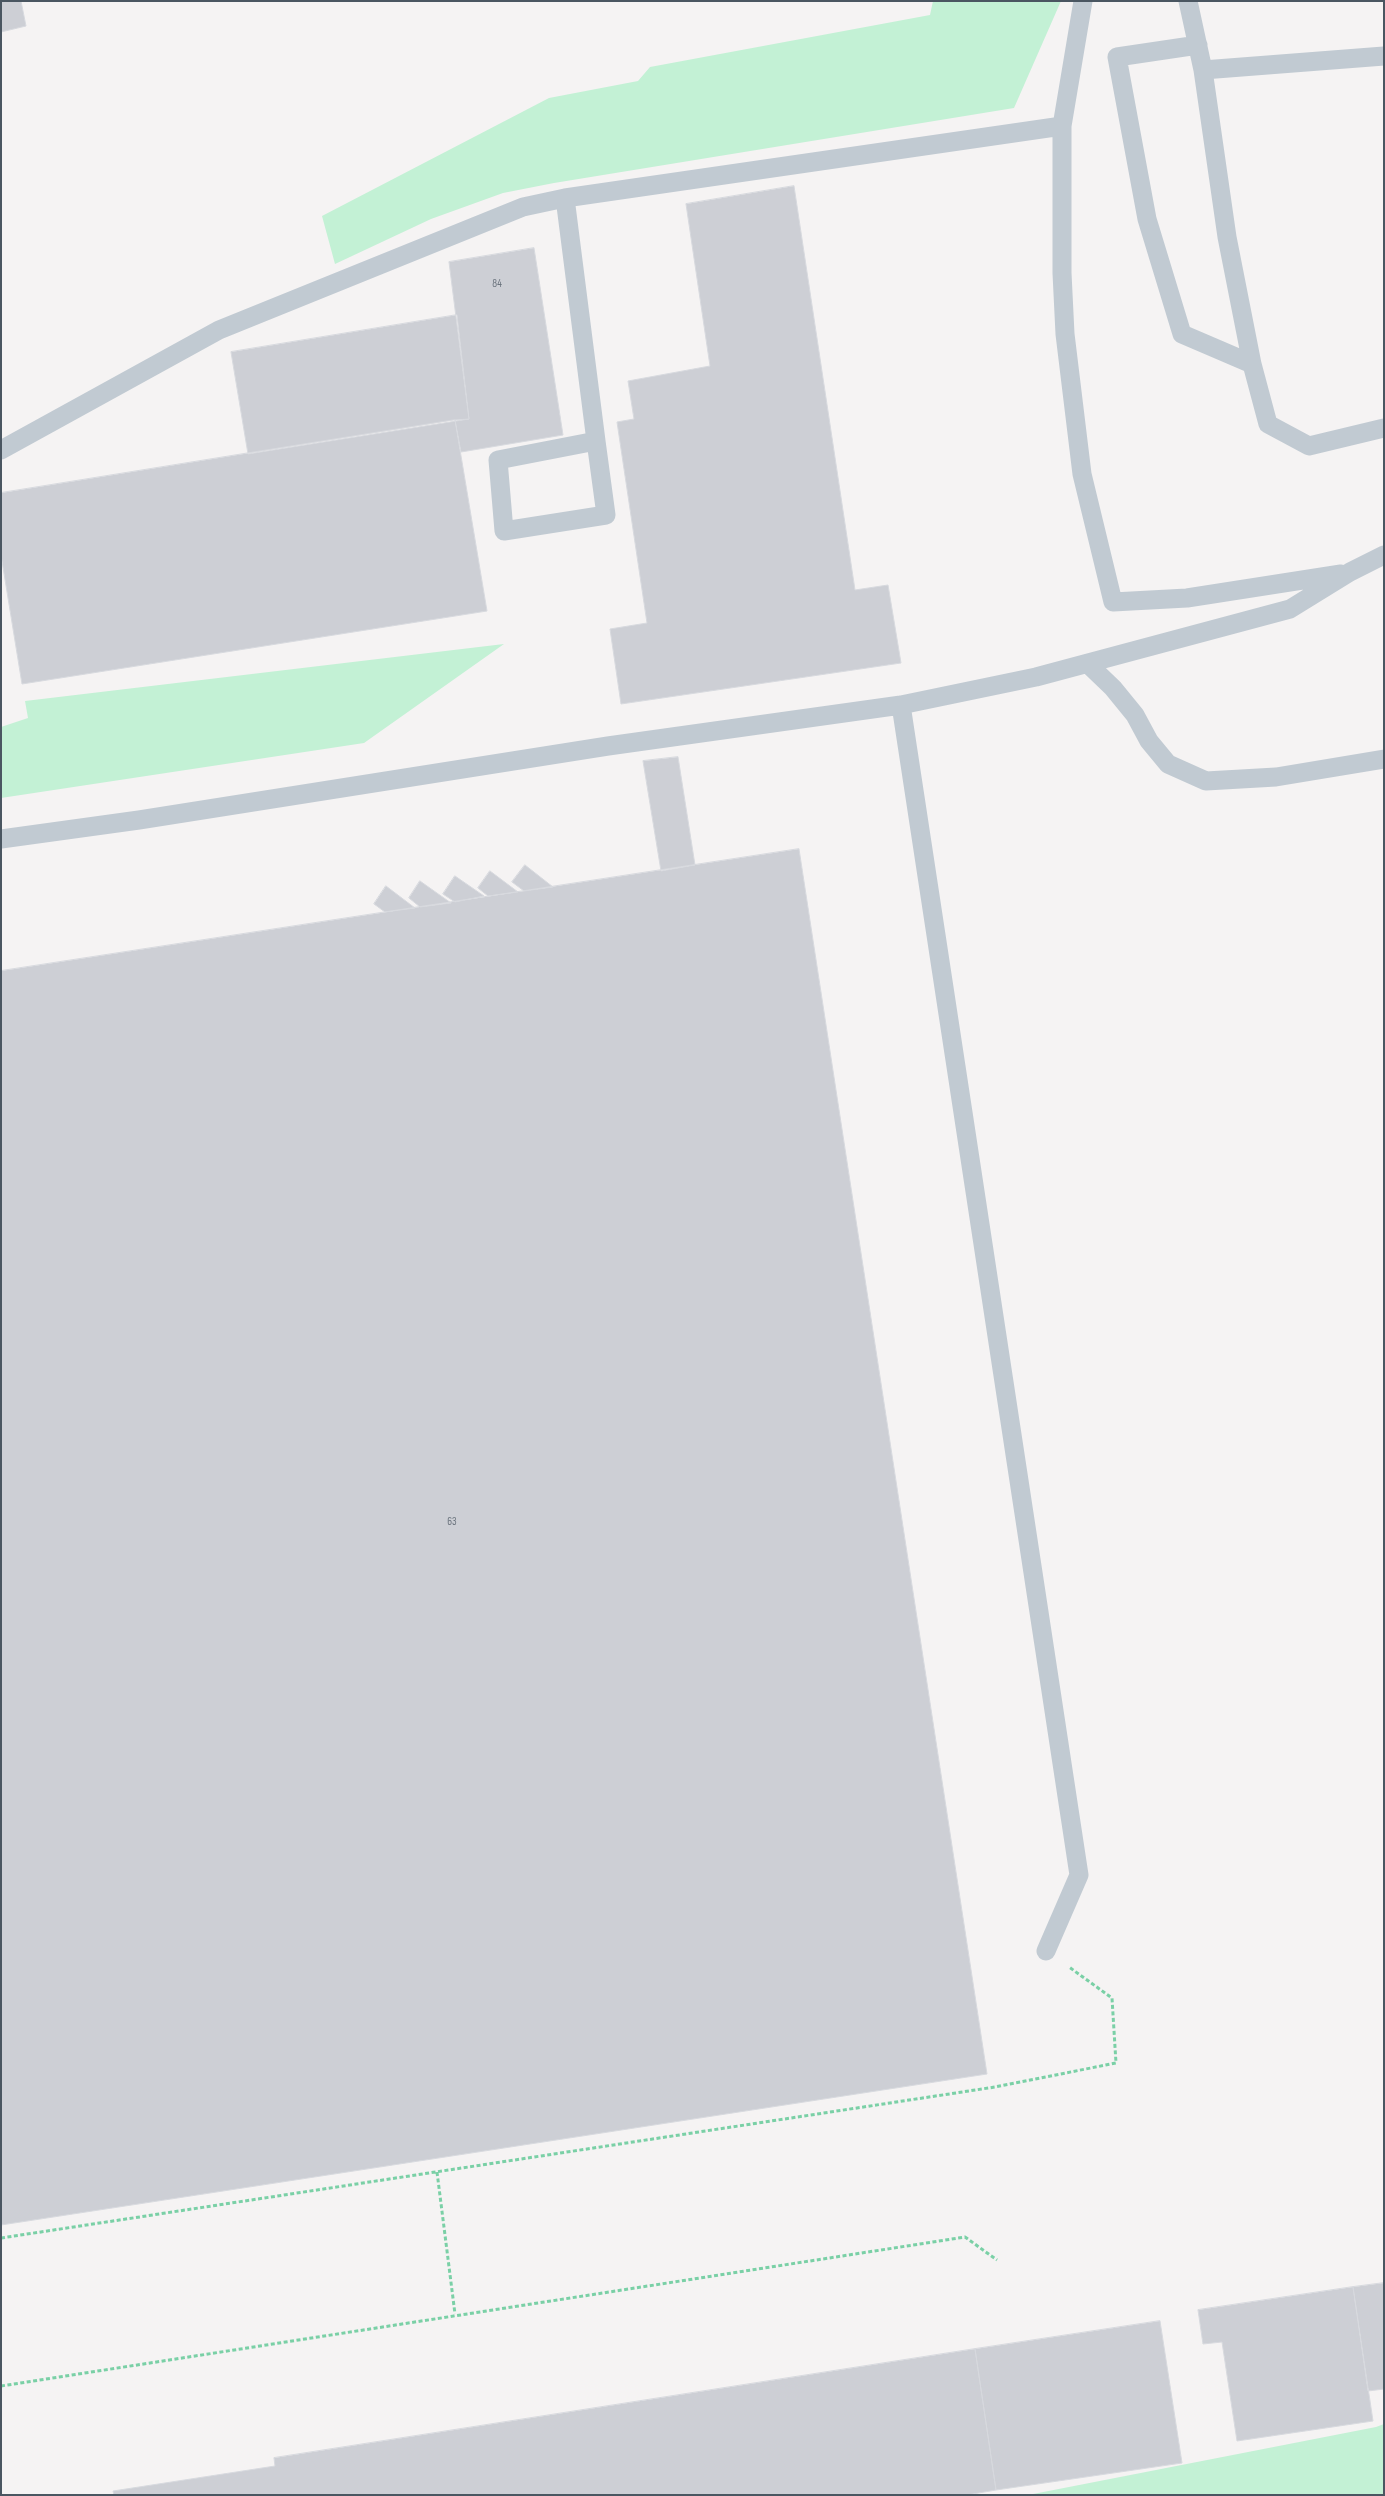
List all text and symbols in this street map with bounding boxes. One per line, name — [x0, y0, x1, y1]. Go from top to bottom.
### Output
house number: 84 — [492, 277, 502, 291]
house number: 63 — [447, 1515, 457, 1529]

